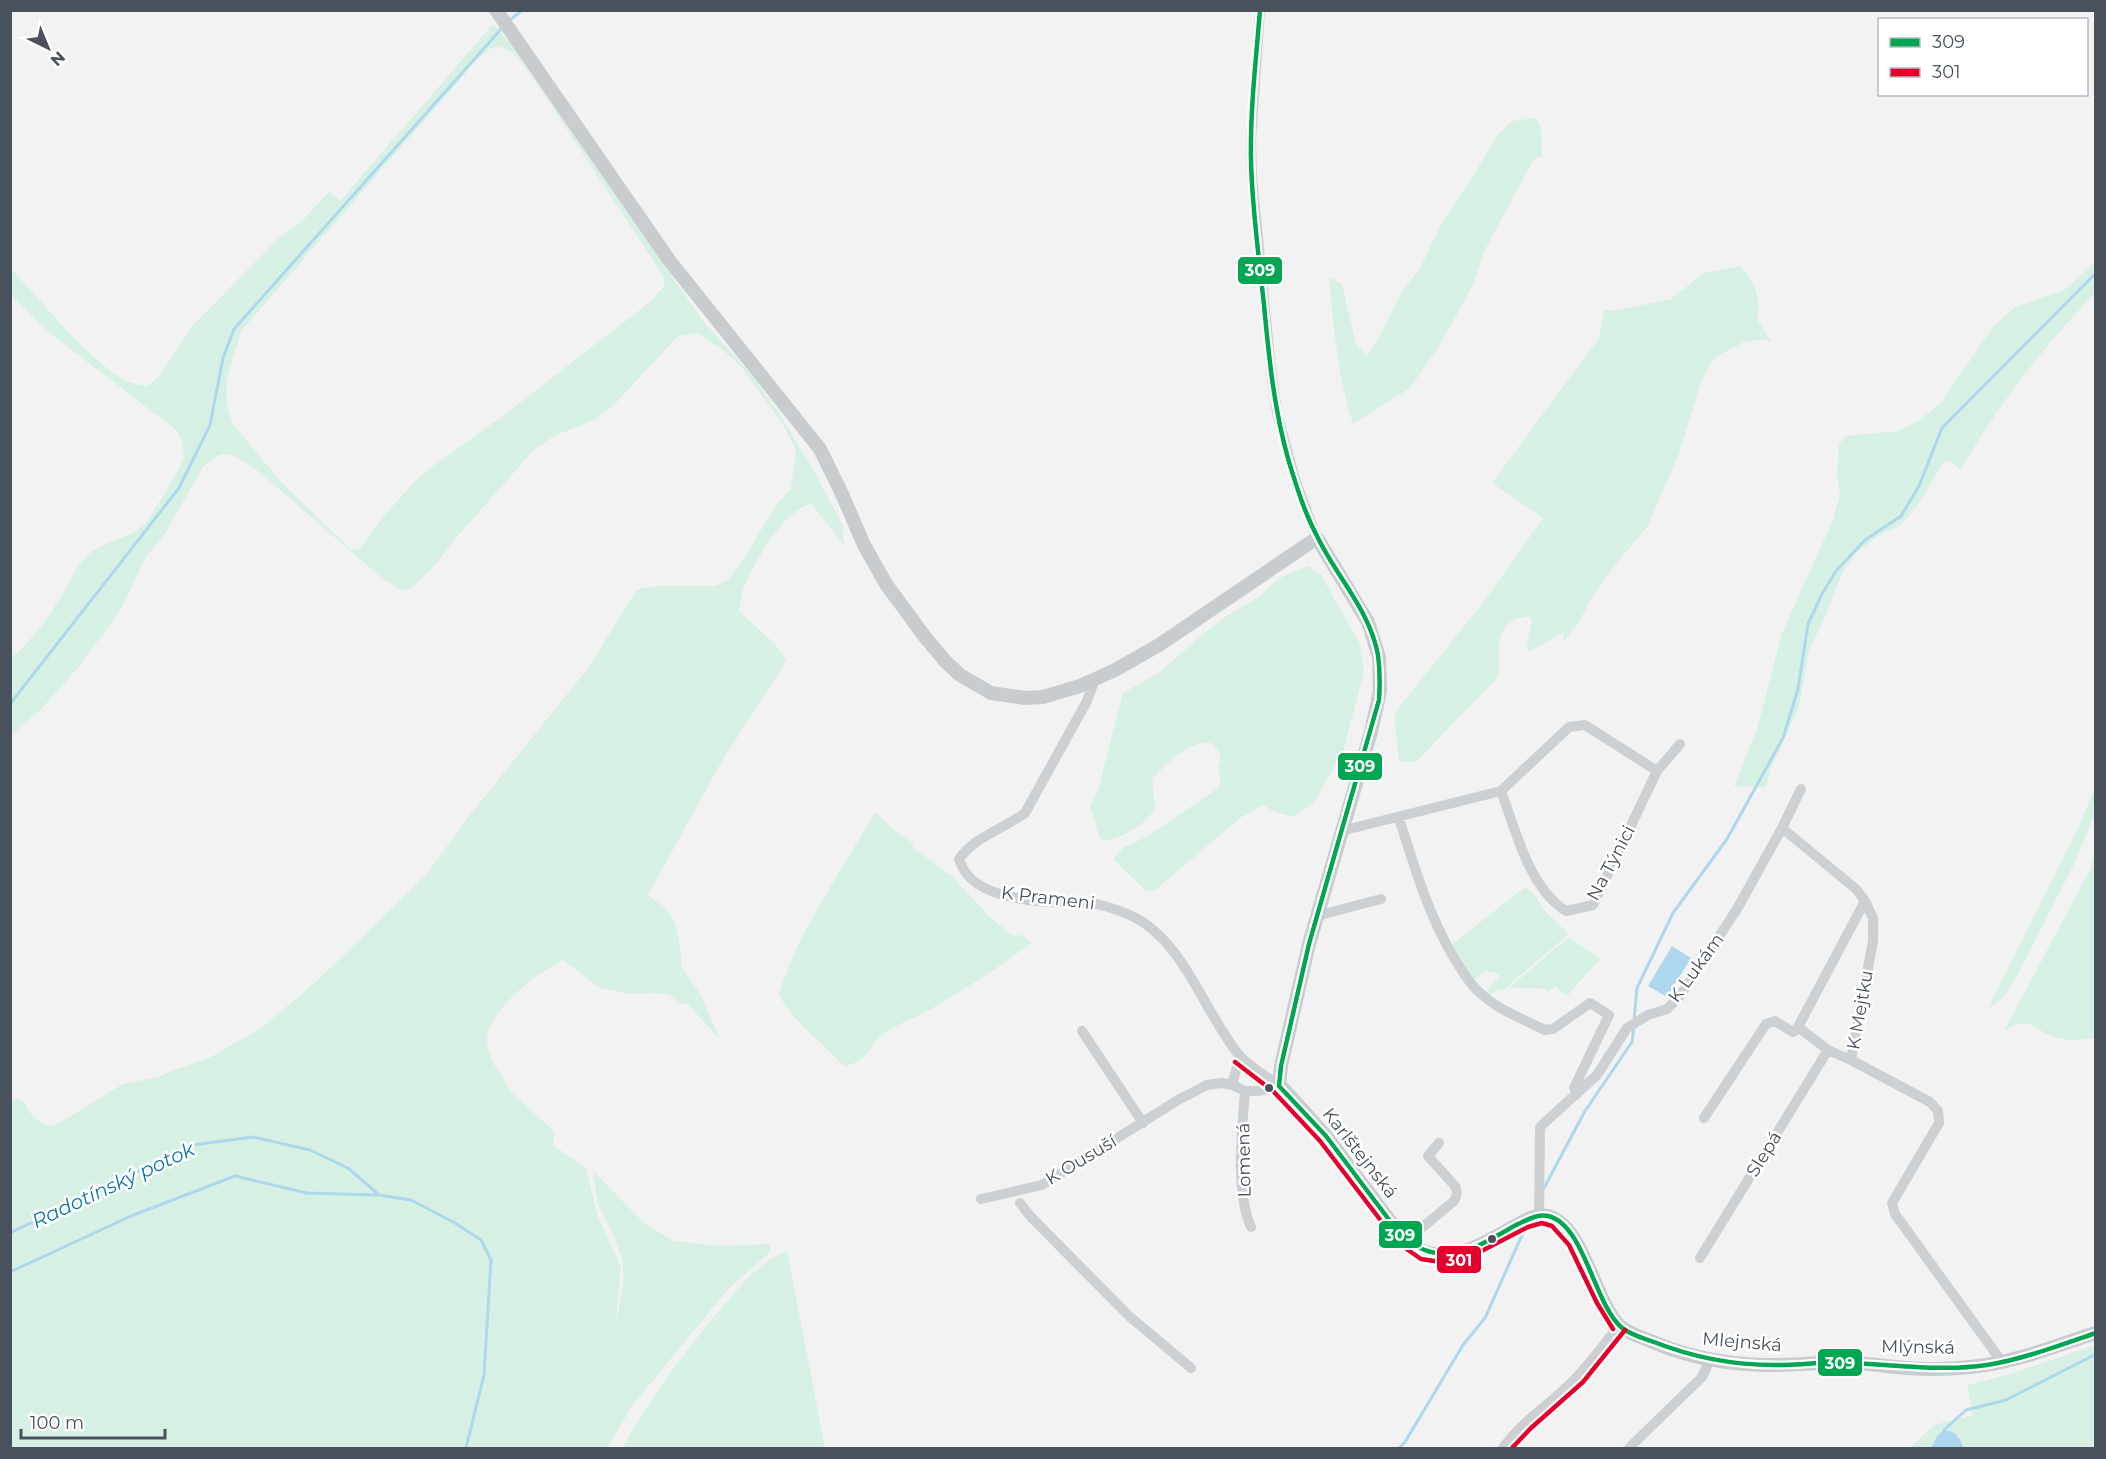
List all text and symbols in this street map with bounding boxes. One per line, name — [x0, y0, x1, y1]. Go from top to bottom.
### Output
north arrow — [18, 18, 78, 78]
legend — [1878, 18, 2088, 96]
text: 309 — [1932, 31, 1965, 53]
text: N — [47, 47, 69, 70]
text: 301 — [1932, 61, 1961, 83]
line badge: 309 — [1237, 256, 1283, 285]
text: 309 — [1244, 261, 1275, 280]
line badge: 309 — [1337, 752, 1383, 781]
text: 309 — [1344, 757, 1375, 776]
street label: Na Týnici — [1582, 822, 1640, 904]
street label: K Prameni — [1000, 881, 1096, 915]
street label: K Lukám — [1663, 929, 1729, 1007]
street label: K Mejtku — [1842, 969, 1878, 1051]
unlabelled marker — [1263, 1082, 1275, 1094]
street label: Karlštejnská — [1318, 1103, 1402, 1203]
street label: Lomená — [1232, 1123, 1256, 1197]
street label: Slepá — [1742, 1127, 1786, 1181]
street label: K Ousuší — [1041, 1130, 1122, 1190]
water label: Radotínský potok — [28, 1136, 199, 1233]
line badge: 309 — [1378, 1220, 1423, 1249]
text: 309 — [1384, 1226, 1415, 1245]
unlabelled marker — [1486, 1233, 1498, 1245]
line badge: 301 — [1436, 1245, 1482, 1274]
text: 301 — [1445, 1251, 1472, 1270]
street label: Mlejnská — [1701, 1328, 1783, 1356]
street label: Mlýnská — [1881, 1335, 1955, 1359]
line badge: 309 — [1817, 1348, 1863, 1377]
text: 309 — [1824, 1354, 1855, 1373]
scale bar — [21, 1402, 165, 1440]
text: 100 m — [30, 1412, 84, 1434]

